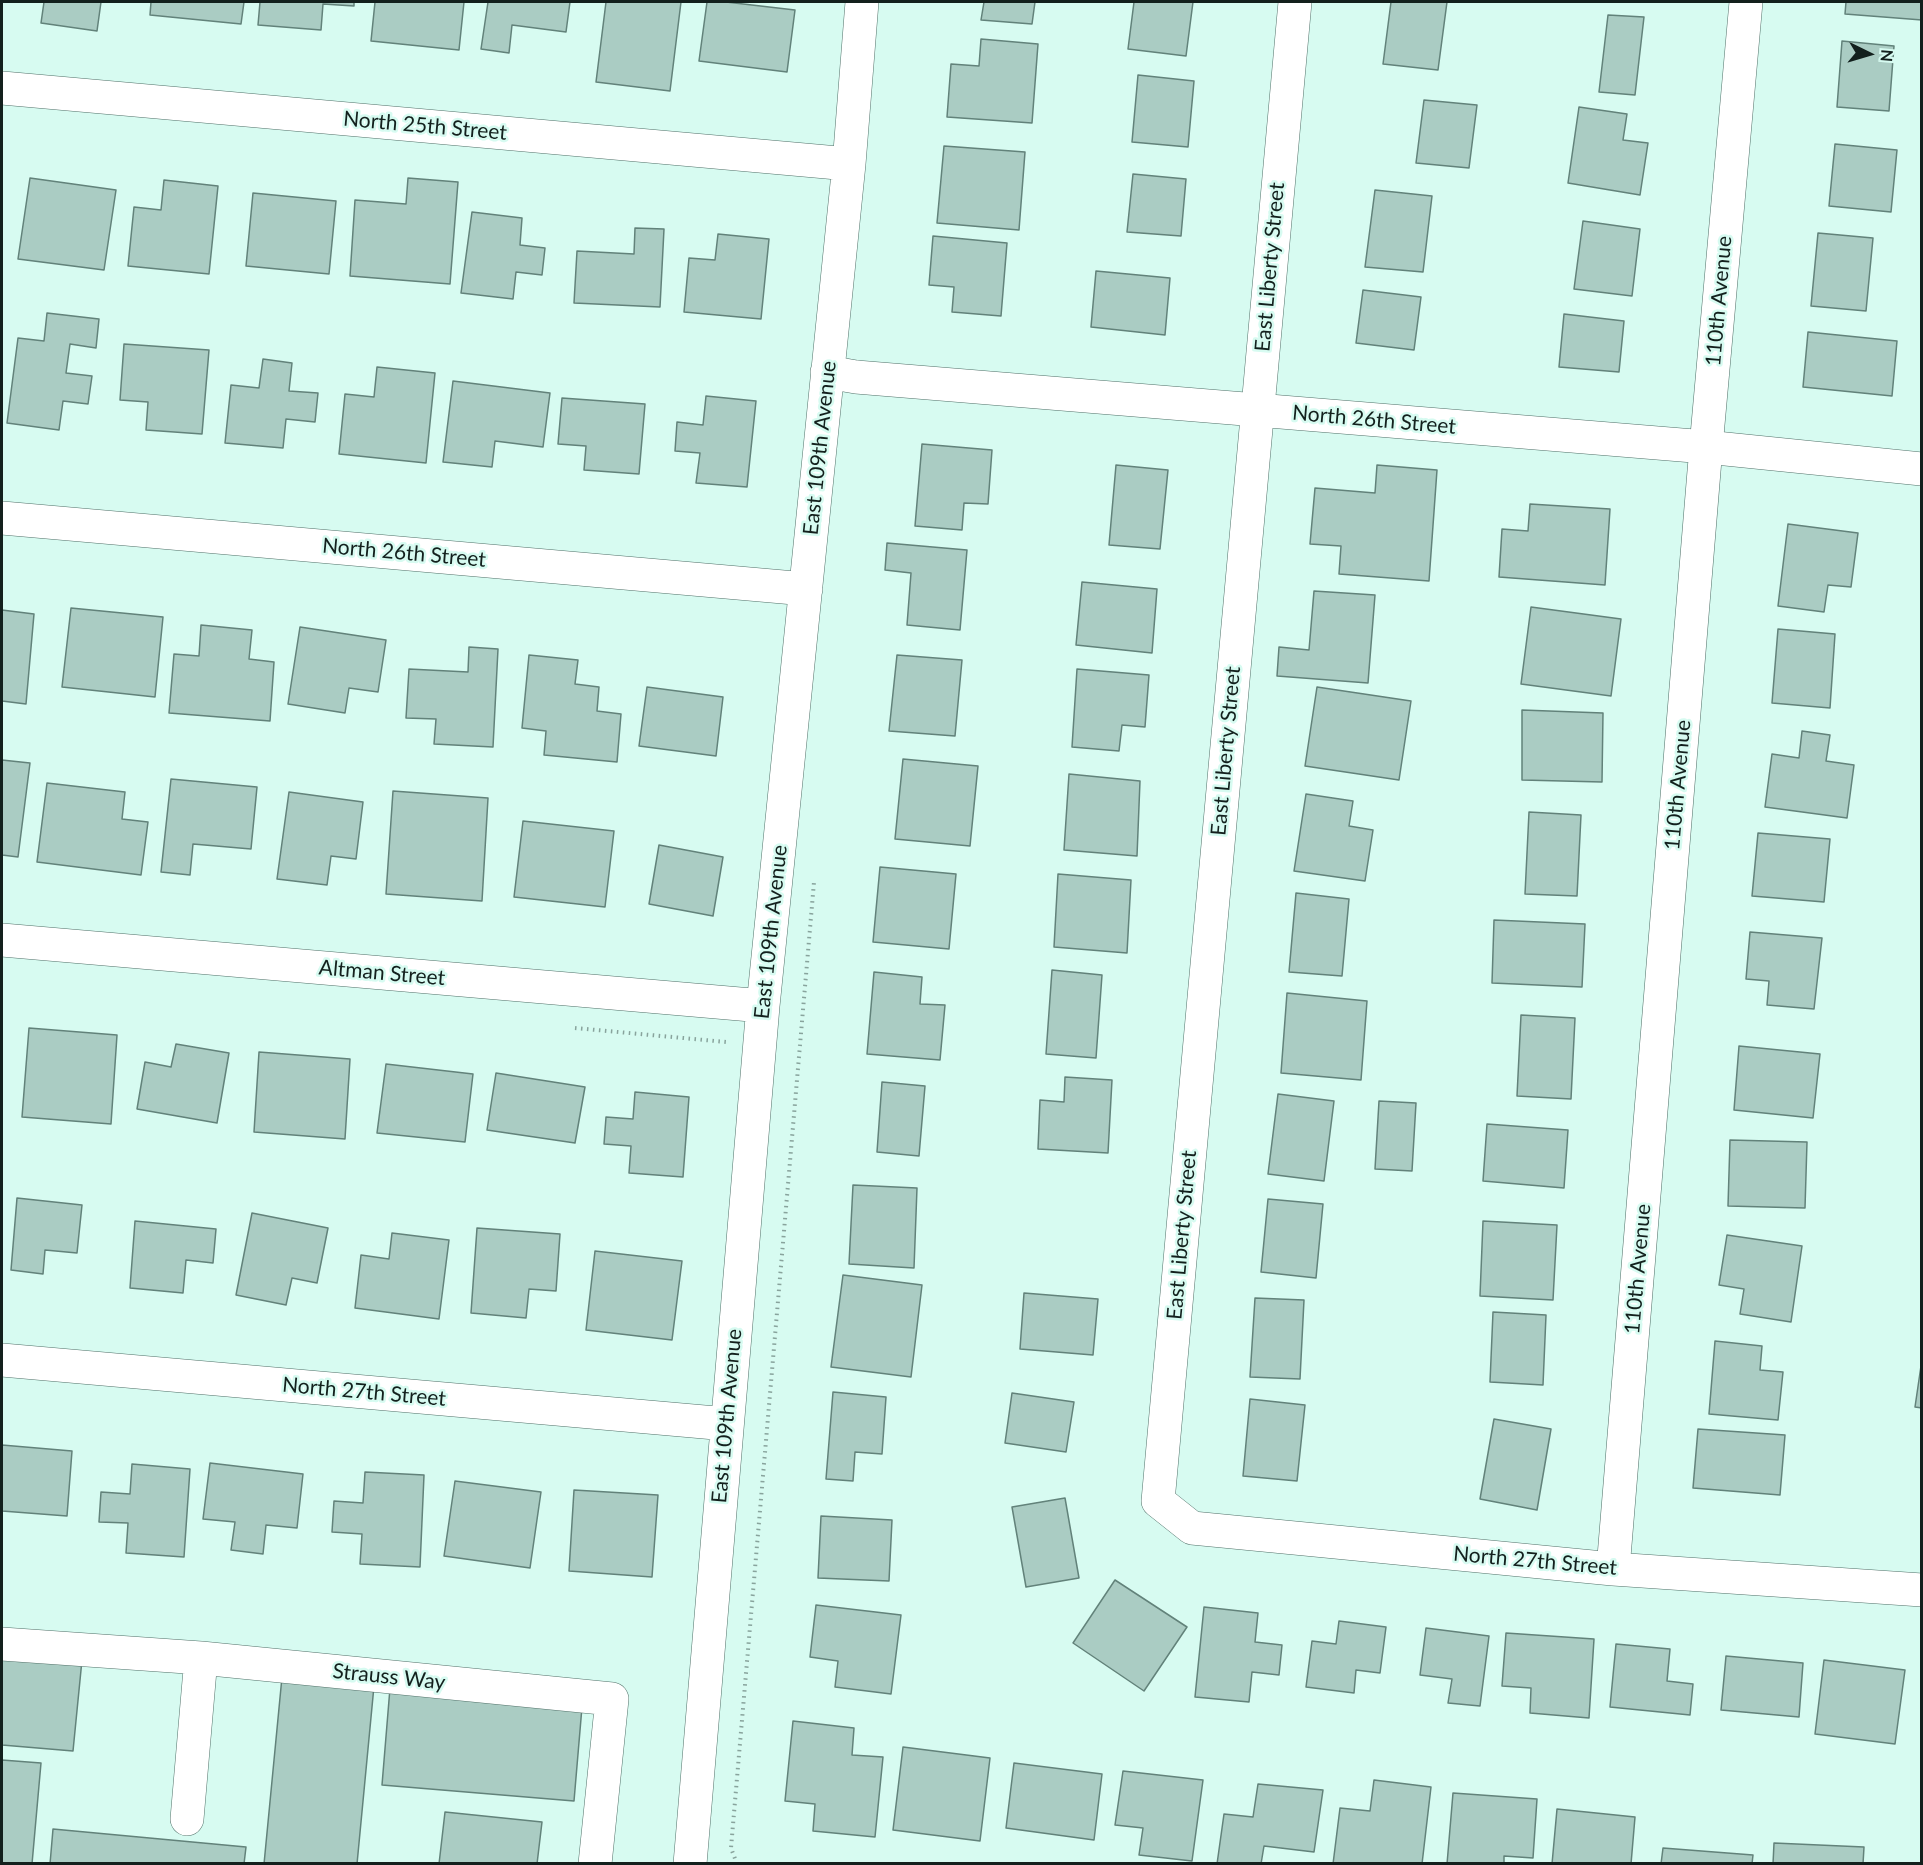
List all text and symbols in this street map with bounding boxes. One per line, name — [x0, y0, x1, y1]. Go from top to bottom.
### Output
north arrow — [1839, 24, 1899, 84]
text: N — [1877, 49, 1897, 63]
street label: North 25th Street — [342, 106, 508, 146]
street label: East Liberty Street — [1250, 181, 1290, 353]
street label: 110th Avenue — [1701, 235, 1737, 367]
street label: East 109th Avenue — [798, 360, 842, 536]
street label: North 26th Street — [1291, 400, 1457, 440]
street label: North 26th Street — [321, 533, 487, 573]
street label: East Liberty Street — [1206, 665, 1246, 837]
street label: 110th Avenue — [1660, 719, 1696, 851]
street label: East 109th Avenue — [749, 844, 793, 1020]
street label: Altman Street — [318, 955, 446, 991]
street label: East Liberty Street — [1162, 1149, 1202, 1321]
street label: 110th Avenue — [1620, 1203, 1656, 1335]
street label: East 109th Avenue — [707, 1328, 747, 1504]
street label: North 27th Street — [281, 1372, 447, 1412]
street label: North 27th Street — [1452, 1541, 1618, 1581]
street label: Strauss Way — [331, 1659, 447, 1695]

